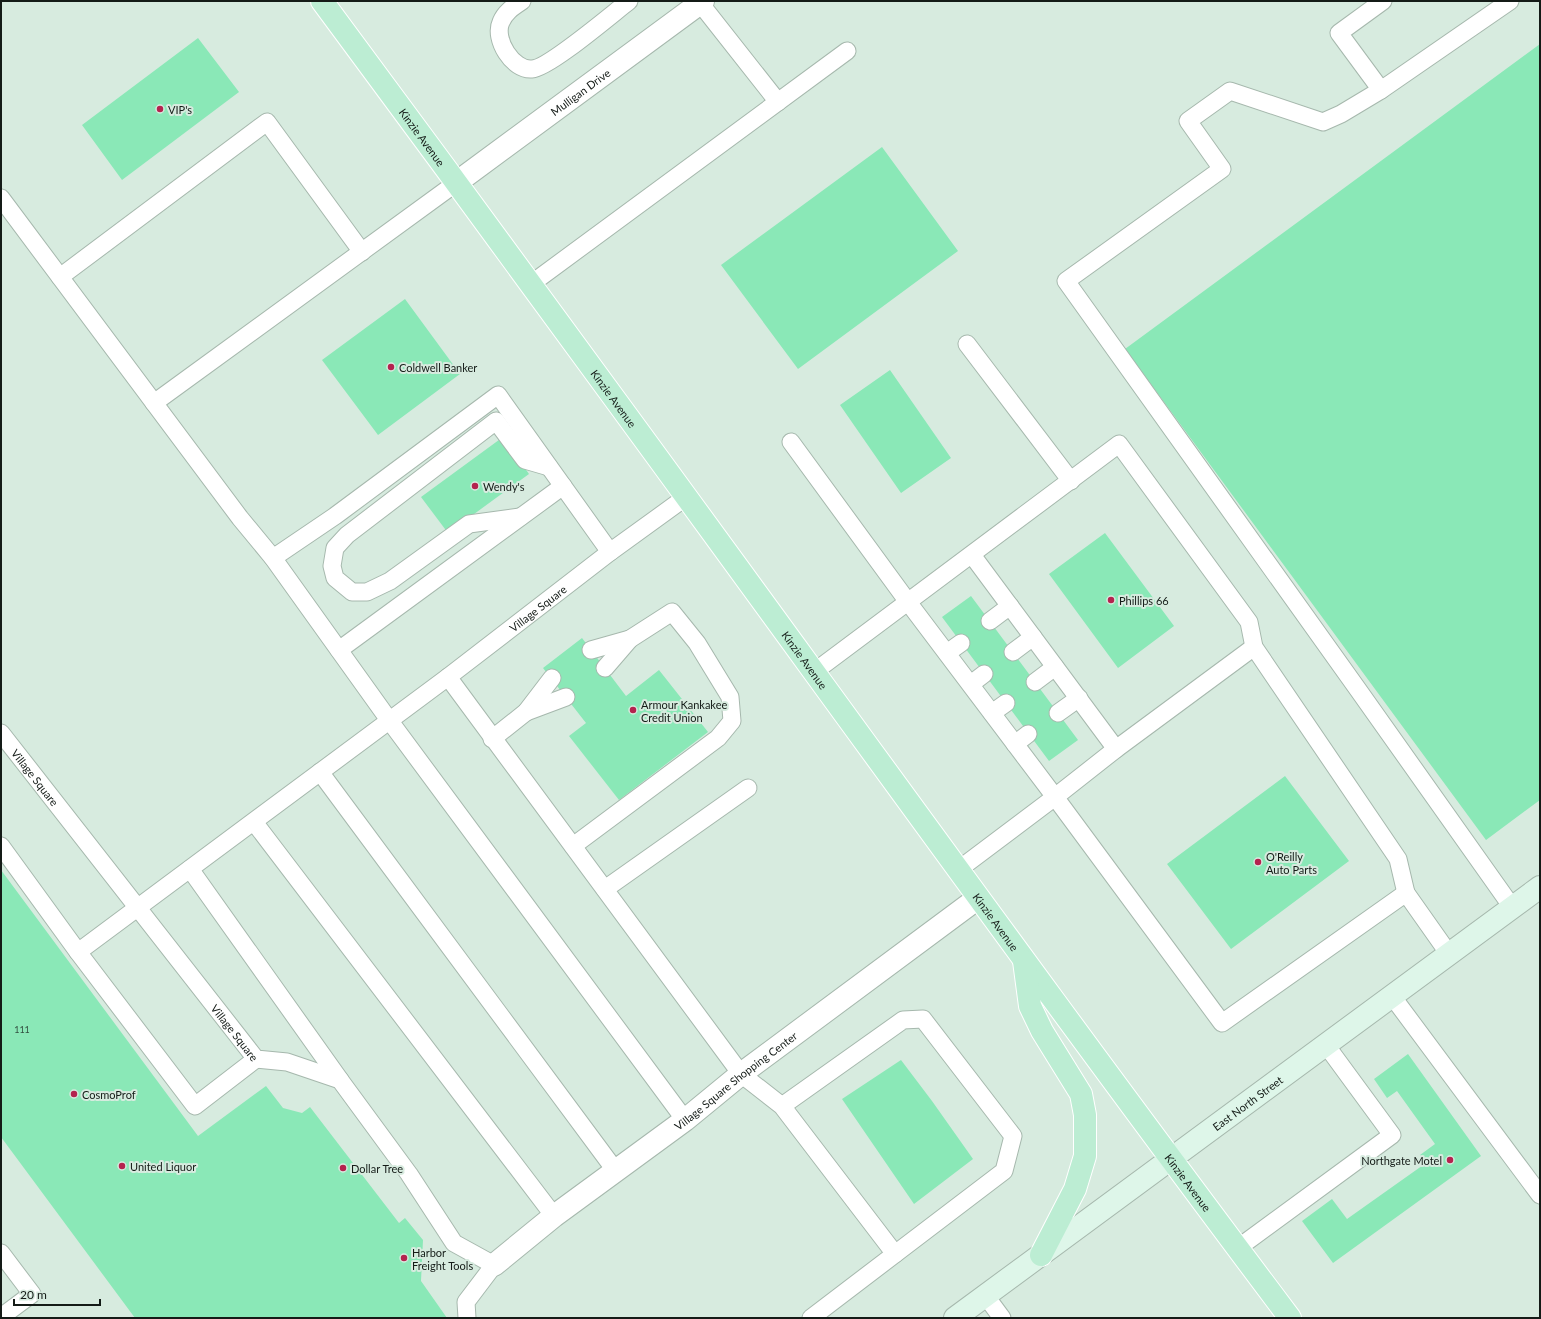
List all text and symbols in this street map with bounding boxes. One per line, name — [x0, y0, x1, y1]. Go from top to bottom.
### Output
street label: Mulligan Drive — [548, 65, 612, 118]
place label: VIP's — [168, 103, 192, 116]
marker: VIP's — [155, 104, 165, 114]
street label: Kinzie Avenue — [397, 106, 448, 168]
place label: Coldwell Banker — [399, 361, 477, 374]
marker: Coldwell Banker — [386, 362, 396, 372]
street label: Kinzie Avenue — [589, 367, 640, 430]
place label: Wendy's — [483, 480, 525, 493]
marker: Wendy's — [470, 481, 480, 491]
street label: Village Square — [506, 582, 569, 634]
place label: Phillips 66 — [1119, 594, 1169, 607]
marker: Phillips 66 — [1106, 595, 1116, 605]
street label: Kinzie Avenue — [780, 628, 831, 691]
place label: Armour Kankakee Credit Union — [641, 698, 727, 724]
marker: Armour Kankakee Credit Union — [628, 705, 638, 715]
street label: Village Square — [9, 746, 62, 808]
place label: O'Reilly Auto Parts — [1266, 850, 1317, 876]
marker: O'Reilly Auto Parts — [1253, 857, 1263, 867]
street label: Kinzie Avenue — [971, 890, 1022, 953]
street label: Village Square — [209, 1001, 261, 1063]
house number: 111 — [14, 1024, 30, 1035]
street label: Village Square Shopping Center — [672, 1028, 799, 1132]
street label: East North Street — [1210, 1073, 1285, 1133]
place label: CosmoProf — [82, 1088, 136, 1101]
marker: CosmoProf — [69, 1089, 79, 1099]
street label: Kinzie Avenue — [1163, 1151, 1214, 1214]
place label: Northgate Motel — [1361, 1154, 1442, 1167]
marker: Northgate Motel — [1445, 1155, 1455, 1165]
place label: United Liquor — [130, 1160, 196, 1173]
marker: United Liquor — [117, 1161, 127, 1171]
place label: Dollar Tree — [351, 1162, 403, 1175]
marker: Dollar Tree — [338, 1163, 348, 1173]
place label: Harbor Freight Tools — [412, 1246, 473, 1272]
marker: Harbor Freight Tools — [399, 1253, 409, 1263]
scale bar — [14, 1281, 100, 1307]
text: 20 m — [20, 1287, 47, 1302]

